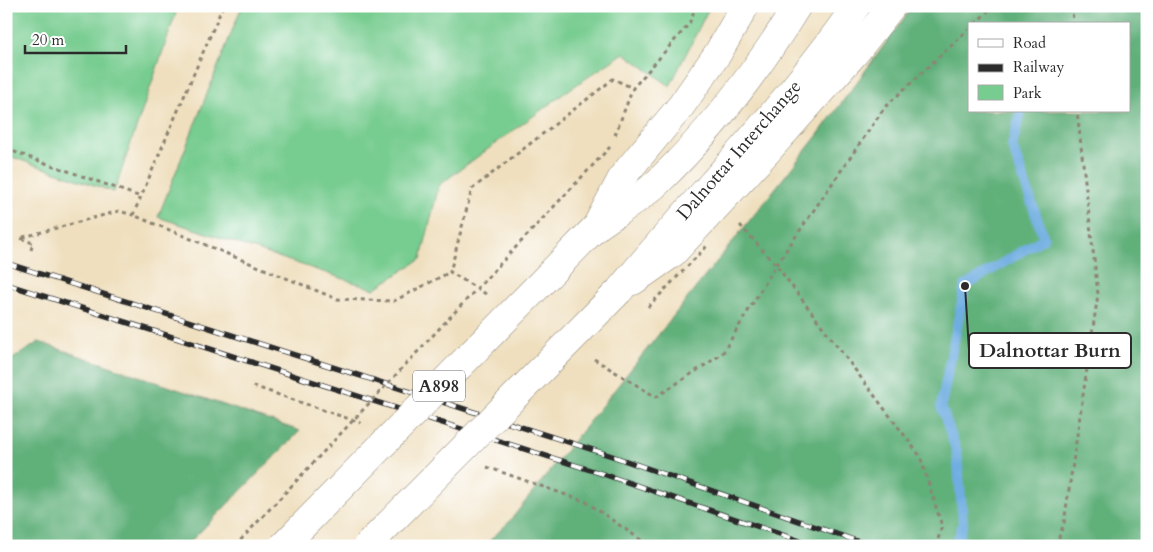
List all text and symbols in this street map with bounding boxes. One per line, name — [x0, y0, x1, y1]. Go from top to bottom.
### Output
scale bar — [25, 22, 126, 54]
legend — [968, 22, 1130, 112]
text: 20 m — [32, 30, 64, 50]
text: Road — [1013, 33, 1046, 53]
text: Railway — [1013, 57, 1064, 77]
street label: Dalnottar Interchange — [671, 74, 807, 226]
text: Park — [1013, 83, 1042, 103]
callout: Dalnottar Burn — [969, 333, 1131, 368]
text: Dalnottar Burn — [979, 337, 1121, 364]
road number: A898 — [413, 371, 465, 402]

